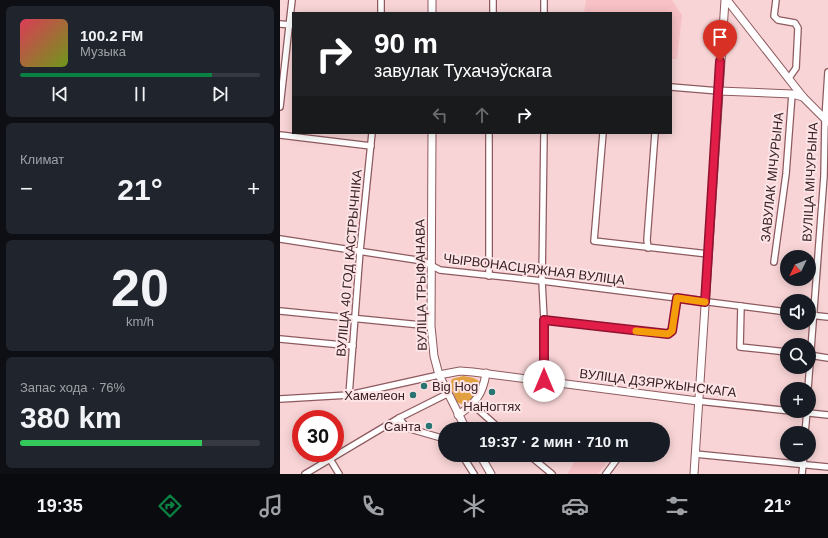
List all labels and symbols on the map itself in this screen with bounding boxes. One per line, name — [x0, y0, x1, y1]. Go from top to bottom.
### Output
pin — [703, 20, 737, 61]
street label: ЗАВУЛАК МІЧУРЫНА — [758, 111, 786, 243]
street label: ВУЛІЦА МІЧУРЫНА — [799, 122, 821, 242]
street label: ВУЛІЦА 40 ГОД КАСТРЫЧНІКА — [333, 169, 365, 357]
street label: ВУЛІЦА ТРЫФАНАВА — [412, 219, 430, 351]
street label: ЧЫРВОНАСЦЯЖНАЯ ВУЛІЦА — [442, 250, 626, 288]
north arrow — [780, 250, 816, 286]
position arrow — [523, 360, 565, 402]
street label: ВУЛІЦА ДЗЯРЖЫНСКАГА — [579, 366, 738, 400]
place label: Big Hog — [432, 379, 478, 394]
marker: Big Hog — [419, 381, 429, 391]
marker: НаНогтях — [487, 387, 497, 397]
place label: Хамелеон — [344, 388, 405, 403]
marker: Хамелеон — [408, 390, 418, 400]
place label: НаНогтях — [463, 399, 521, 414]
speed limit sign: 30 — [292, 410, 344, 462]
place label: Санта — [384, 419, 422, 434]
marker: Санта — [424, 421, 434, 431]

